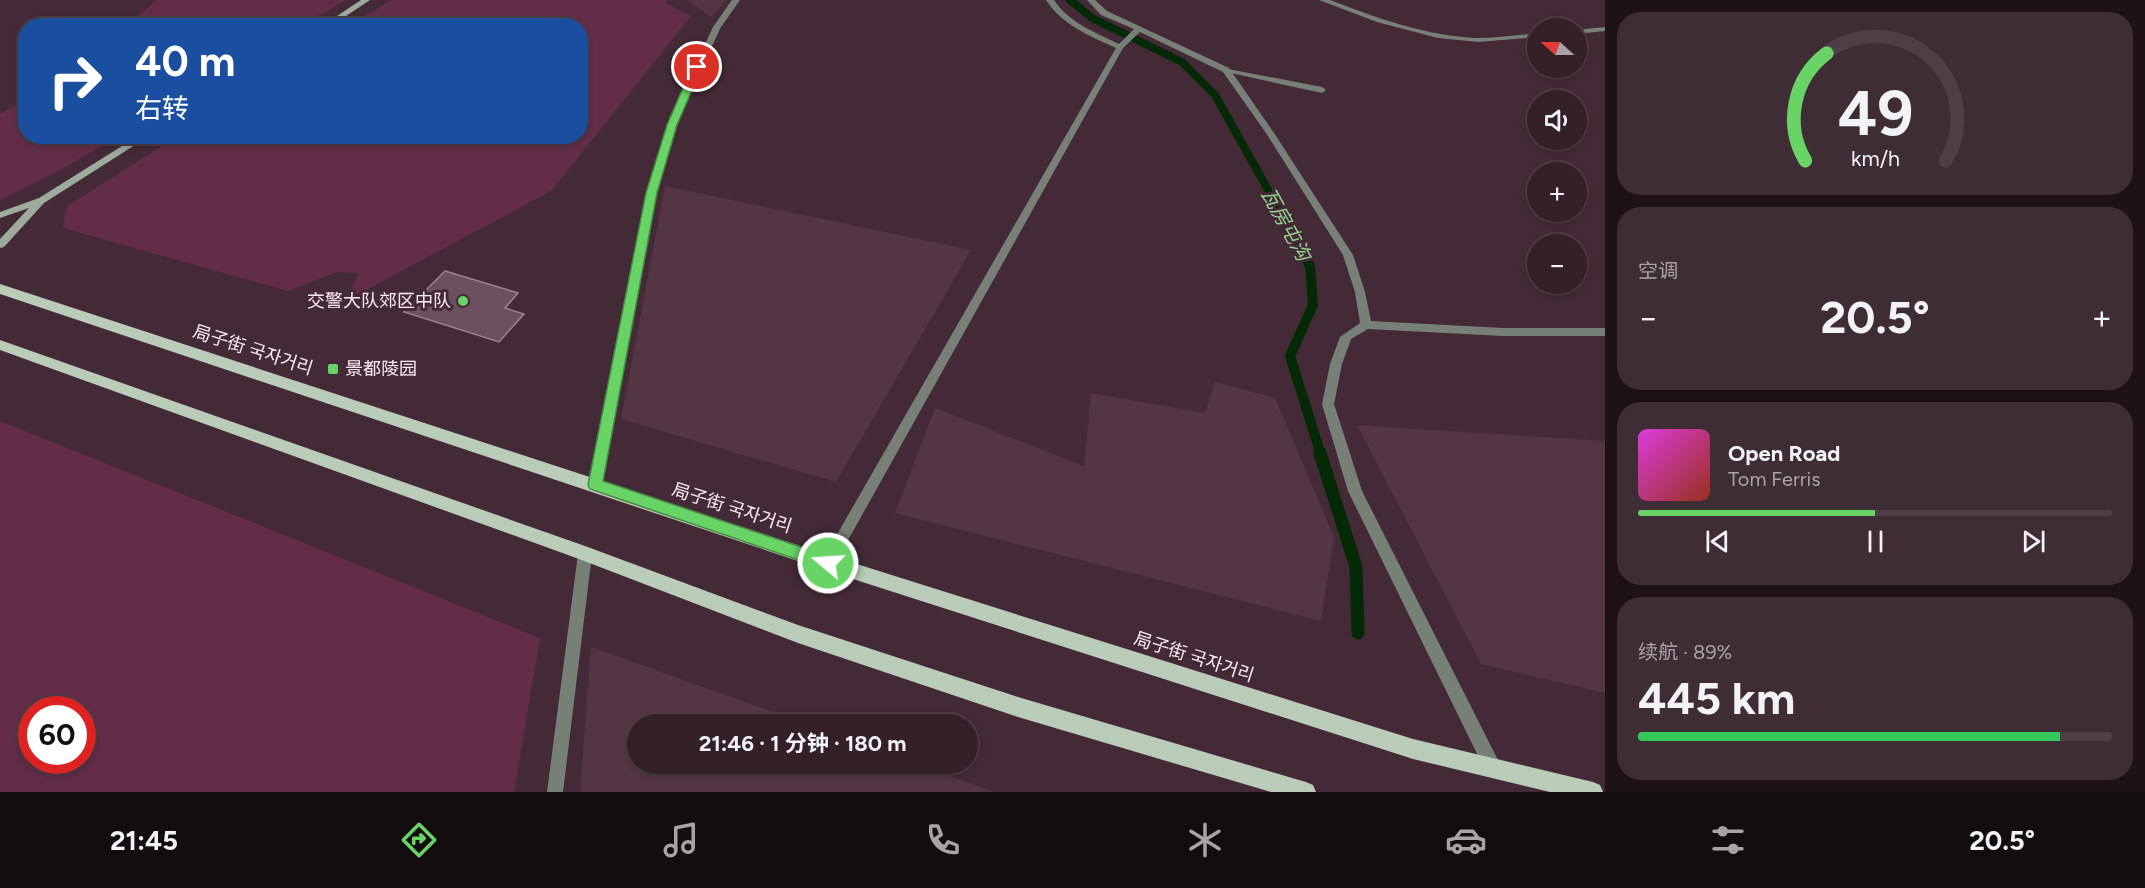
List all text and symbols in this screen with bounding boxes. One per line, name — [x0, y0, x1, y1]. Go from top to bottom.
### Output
north arrow — [1527, 18, 1587, 78]
map controls — [1527, 18, 1587, 294]
text: 40 m — [135, 36, 235, 87]
pin — [671, 41, 722, 92]
icon: right — [36, 42, 114, 120]
icon: arrive — [680, 50, 713, 83]
text: 49 — [1837, 76, 1913, 151]
button: sound — [1527, 90, 1587, 150]
text: 右转 — [135, 92, 189, 125]
text: km/h — [1851, 146, 1899, 171]
button: + — [1527, 162, 1587, 222]
water label: 瓦房屯沟 — [1256, 183, 1317, 267]
button: − — [1527, 234, 1587, 294]
text: 空调 — [1638, 259, 1678, 283]
place label: 交警大队郊区中队 — [307, 290, 451, 312]
text: 20.5° — [1820, 290, 1930, 344]
marker: 交警大队郊区中队 — [456, 294, 470, 308]
text: − — [1638, 298, 1659, 337]
text: + — [2091, 298, 2112, 337]
street label: 局子街 국자거리 — [190, 320, 316, 380]
place label: 景都陵园 — [345, 358, 417, 380]
marker: 景都陵园 — [326, 362, 340, 376]
text: Open Road — [1728, 440, 1840, 467]
text: Tom Ferris — [1728, 467, 1821, 491]
street label: 局子街 국자거리 — [669, 478, 795, 538]
icon: previous — [1701, 525, 1734, 558]
icon: pause — [1859, 525, 1892, 558]
icon: next — [2017, 525, 2050, 558]
position arrow — [796, 531, 860, 595]
street label: 局子街 국자거리 — [1131, 627, 1257, 687]
text: 续航 · 89% — [1638, 640, 1732, 664]
text: 445 km — [1638, 671, 1795, 725]
speed limit sign: 60 — [18, 696, 96, 774]
text: 21:46 · 1 分钟 · 180 m — [699, 730, 906, 757]
icon: directions — [398, 819, 440, 861]
icon: music — [660, 819, 702, 861]
icon: phone — [922, 819, 964, 861]
icon: climate — [1184, 819, 1226, 861]
icon: car — [1445, 819, 1487, 861]
icon: filters — [1707, 819, 1749, 861]
text: 21:45 — [110, 824, 178, 857]
text: 20.5° — [1969, 824, 2035, 857]

